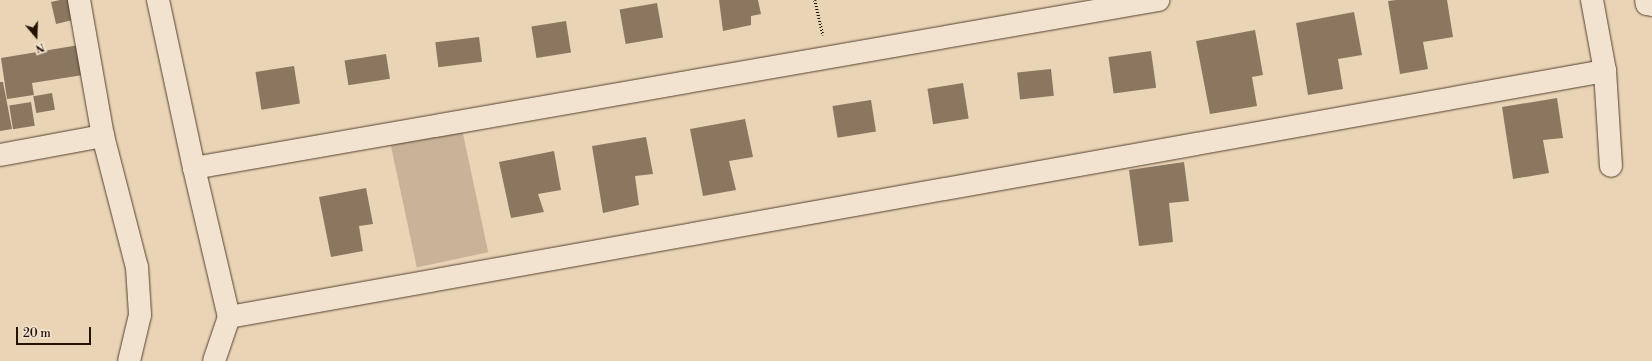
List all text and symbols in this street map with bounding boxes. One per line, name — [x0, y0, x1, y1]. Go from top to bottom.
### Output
north arrow — [16, 16, 56, 56]
text: N — [34, 39, 46, 55]
scale bar — [18, 319, 93, 345]
text: 20 m — [23, 326, 51, 341]

